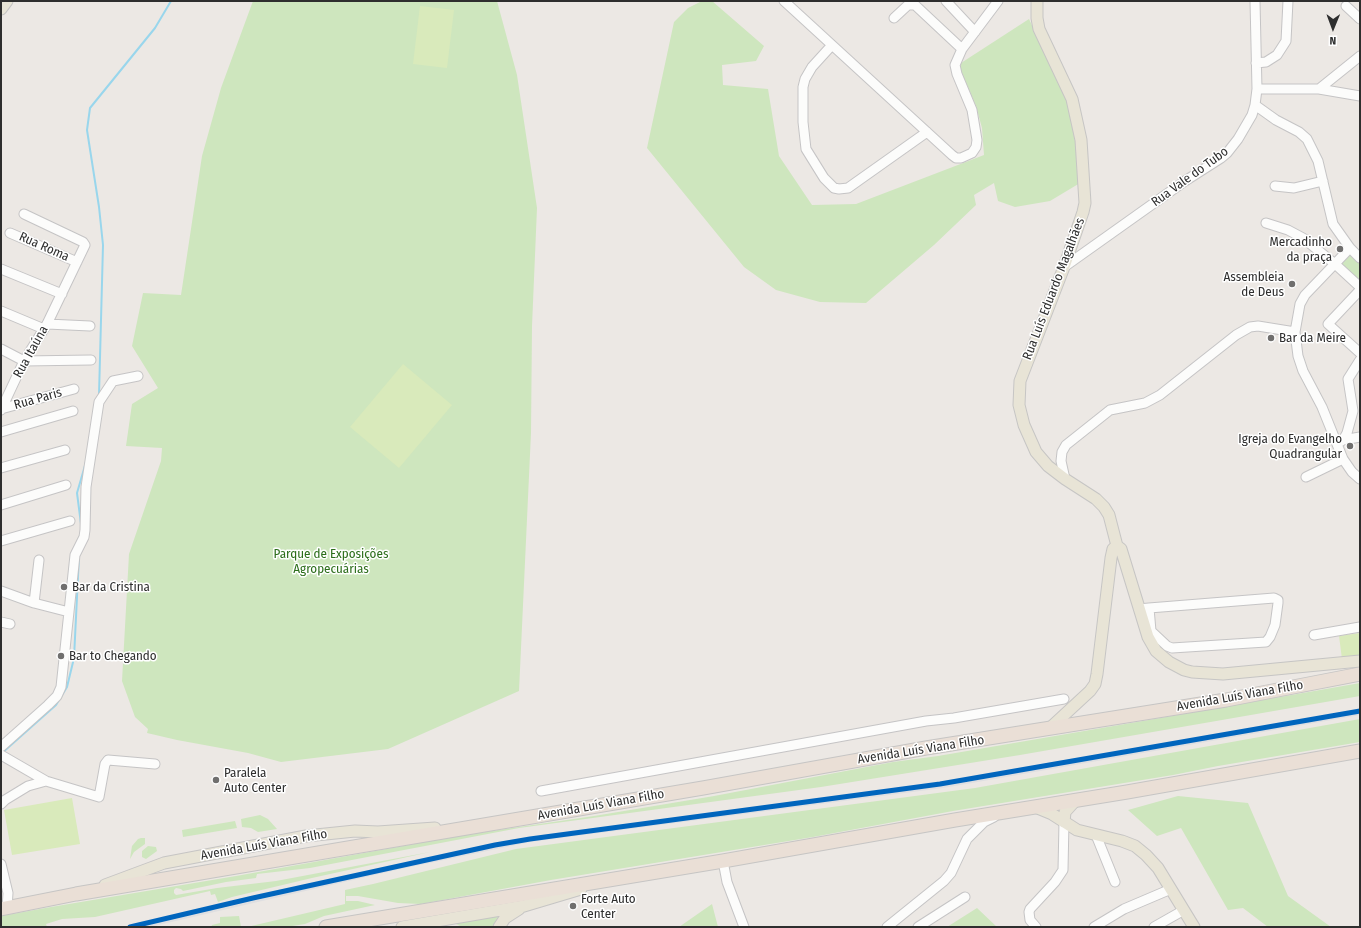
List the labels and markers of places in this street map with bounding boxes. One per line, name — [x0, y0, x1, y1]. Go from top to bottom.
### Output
place label: Mercadinho da praça — [1270, 234, 1332, 265]
marker: Mercadinho da praça — [1335, 244, 1345, 254]
place label: Assembleia de Deus — [1223, 269, 1284, 300]
marker: Assembleia de Deus — [1287, 279, 1297, 289]
place label: Bar da Meire — [1279, 330, 1346, 346]
marker: Bar da Meire — [1266, 333, 1276, 343]
place label: Igreja do Evangelho Quadrangular — [1238, 431, 1342, 462]
marker: Igreja do Evangelho Quadrangular — [1345, 441, 1355, 451]
place label: Bar da Cristina — [72, 579, 150, 595]
marker: Bar da Cristina — [59, 582, 69, 592]
place label: Bar to Chegando — [69, 648, 157, 664]
marker: Bar to Chegando — [56, 651, 66, 661]
place label: Paralela Auto Center — [224, 765, 286, 796]
marker: Paralela Auto Center — [211, 775, 221, 785]
place label: Forte Auto Center — [581, 891, 636, 922]
marker: Forte Auto Center — [568, 901, 578, 911]

